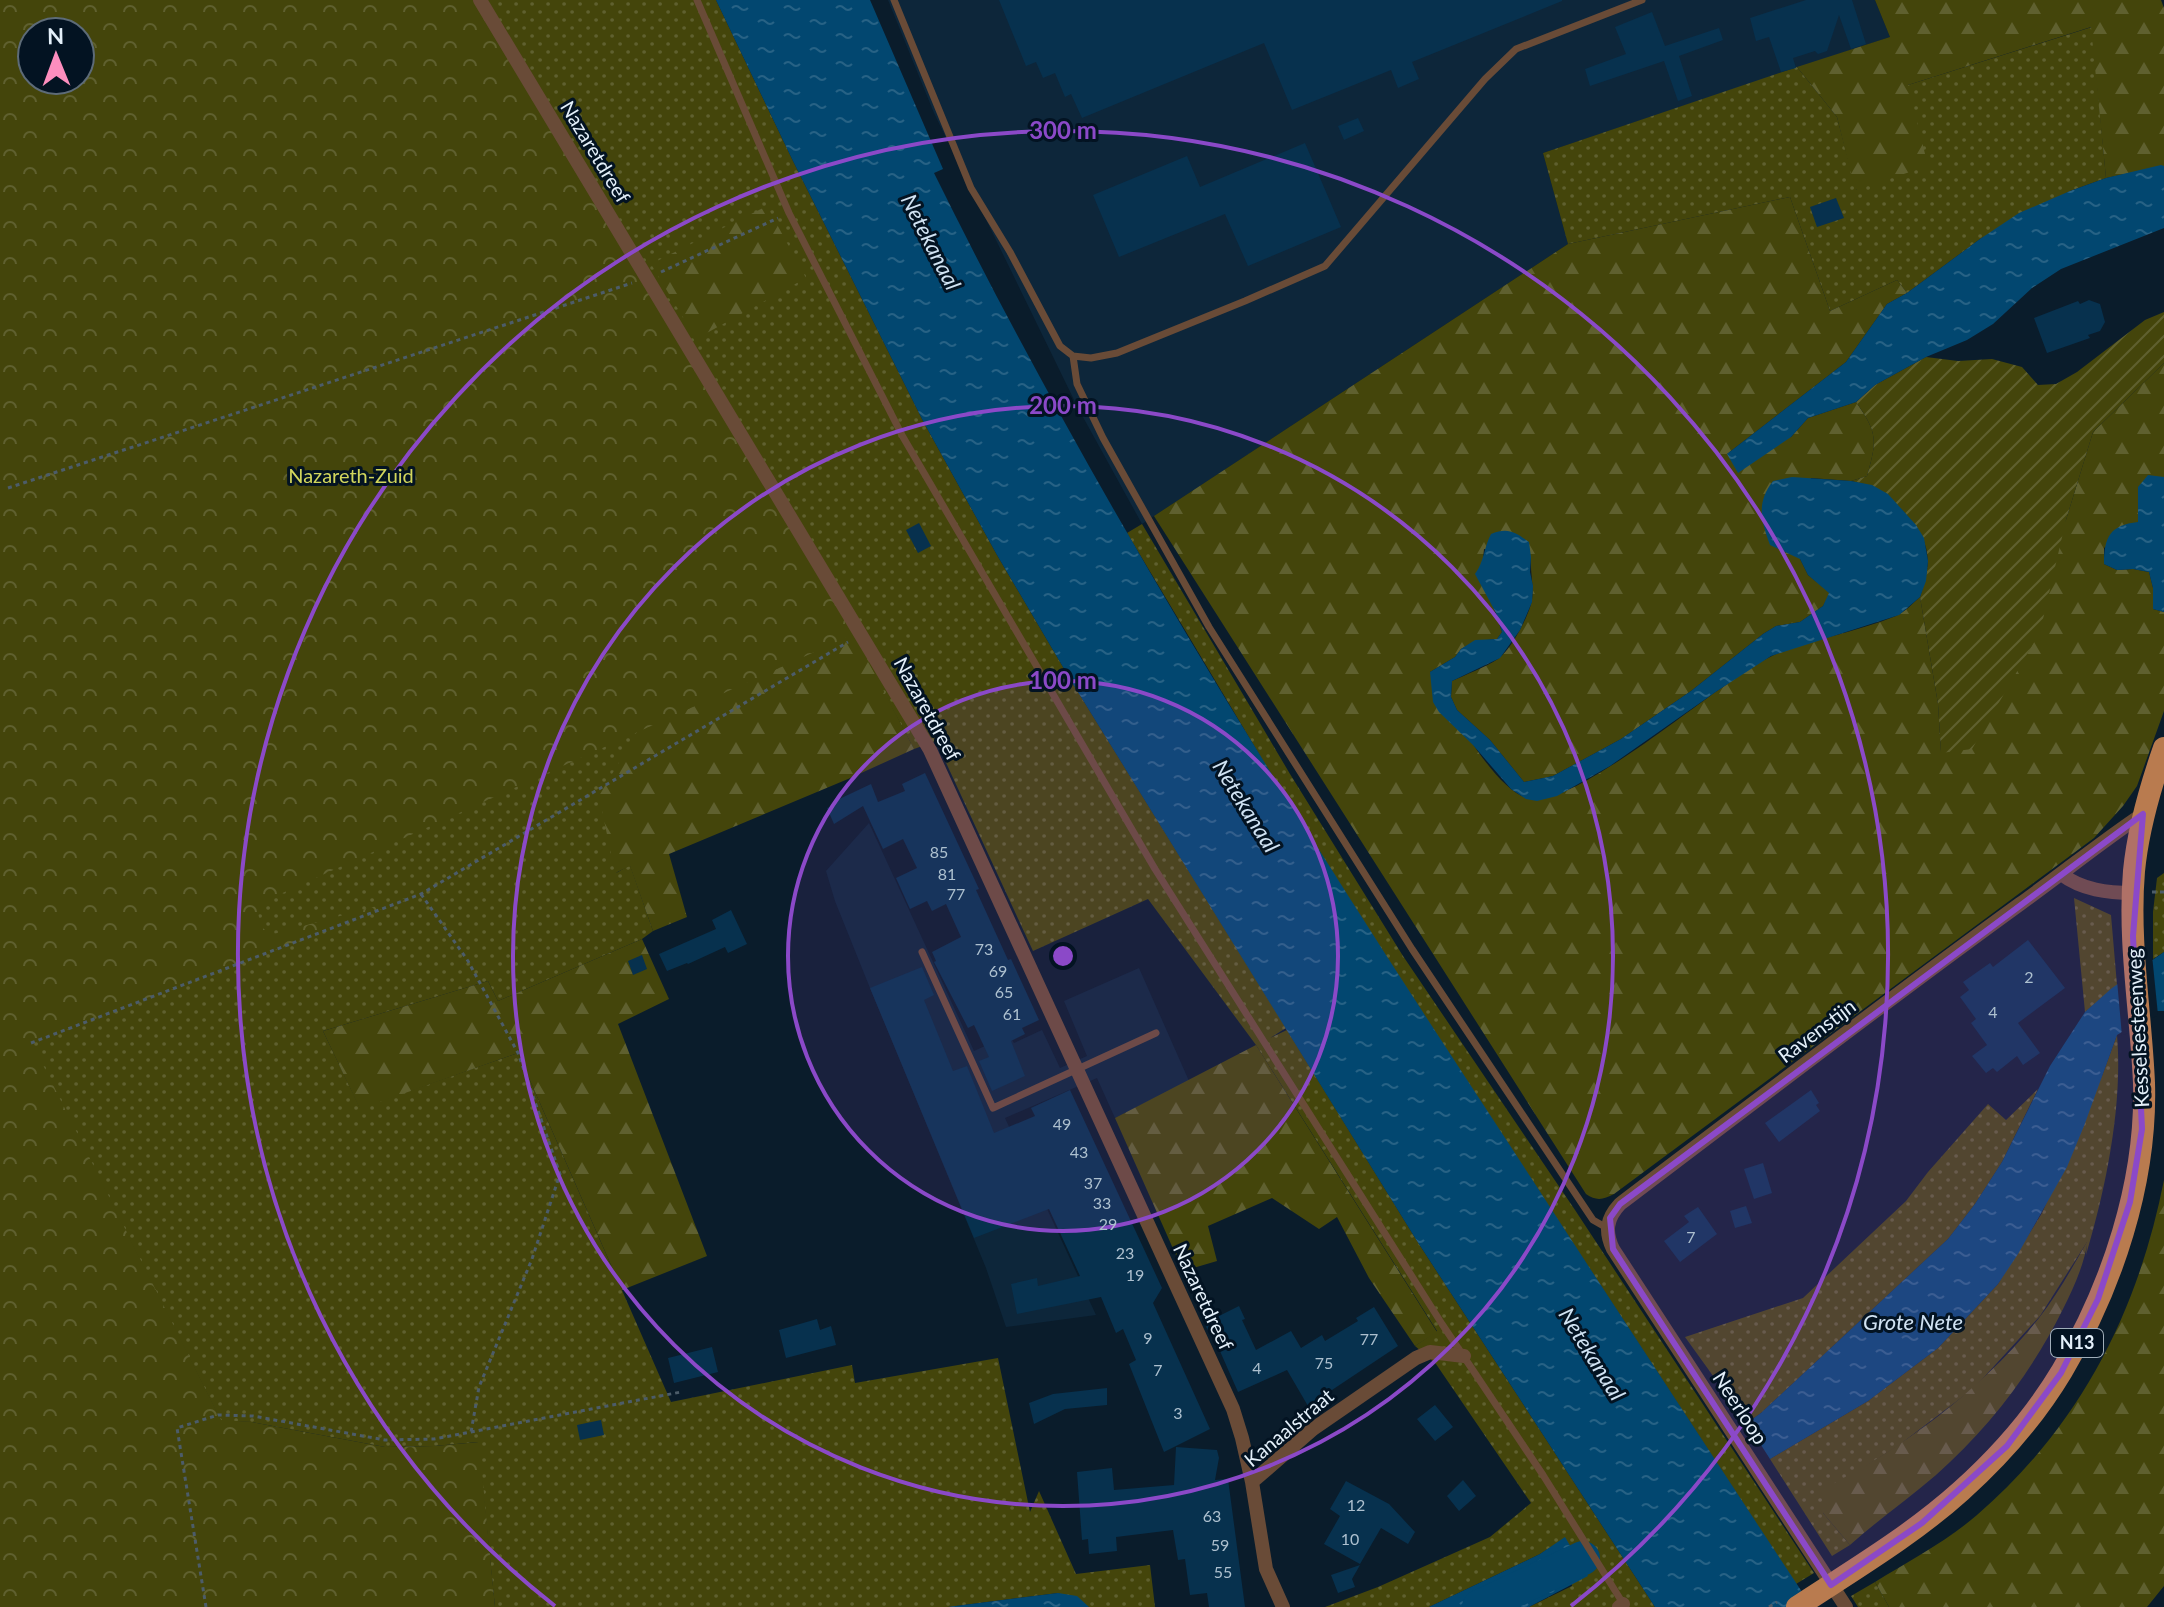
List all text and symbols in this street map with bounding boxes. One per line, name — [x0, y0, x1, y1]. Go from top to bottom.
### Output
north arrow — [16, 16, 96, 96]
text: N — [47, 22, 64, 49]
street label: Nazaretdreef — [556, 96, 636, 207]
text: 300 m — [1029, 115, 1097, 144]
water label: Netekanaal — [896, 189, 967, 294]
text: 200 m — [1029, 390, 1097, 419]
park label: Nazareth-Zuid — [288, 463, 414, 487]
street label: Nazaretdreef — [890, 653, 966, 764]
text: 100 m — [1029, 665, 1097, 694]
water label: Netekanaal — [1207, 754, 1285, 857]
house number: 85 — [930, 842, 948, 861]
house number: 81 — [938, 864, 956, 883]
house number: 77 — [947, 884, 965, 903]
house number: 73 — [975, 939, 993, 958]
centre of rings — [1049, 942, 1077, 970]
street label: Kesselsesteenweg — [2121, 948, 2153, 1108]
house number: 69 — [989, 961, 1007, 980]
house number: 2 — [2024, 967, 2034, 986]
house number: 65 — [995, 982, 1013, 1001]
street label: Ravenstijn — [1773, 993, 1860, 1067]
house number: 4 — [1988, 1002, 1998, 1021]
house number: 61 — [1003, 1004, 1021, 1023]
house number: 49 — [1053, 1114, 1071, 1133]
house number: 43 — [1070, 1142, 1088, 1161]
house number: 37 — [1084, 1173, 1102, 1192]
house number: 33 — [1093, 1193, 1111, 1212]
house number: 29 — [1099, 1214, 1117, 1233]
house number: 7 — [1686, 1227, 1696, 1246]
street label: Nazaretdreef — [1169, 1240, 1239, 1354]
house number: 23 — [1116, 1243, 1134, 1262]
house number: 19 — [1126, 1265, 1144, 1284]
water label: Netekanaal — [1553, 1302, 1631, 1405]
water label: Grote Nete — [1863, 1308, 1963, 1335]
house number: 9 — [1143, 1328, 1153, 1347]
house number: 77 — [1360, 1329, 1378, 1348]
road number: N13 — [2051, 1329, 2103, 1357]
house number: 75 — [1315, 1353, 1333, 1372]
house number: 4 — [1252, 1358, 1262, 1377]
house number: 7 — [1153, 1360, 1163, 1379]
street label: Neerloop — [1708, 1367, 1773, 1448]
street label: Kanaalstraat — [1239, 1383, 1338, 1471]
house number: 3 — [1173, 1403, 1183, 1422]
house number: 12 — [1347, 1495, 1365, 1514]
house number: 63 — [1203, 1506, 1221, 1525]
house number: 10 — [1341, 1529, 1359, 1548]
house number: 59 — [1211, 1535, 1229, 1554]
house number: 55 — [1214, 1562, 1232, 1581]

